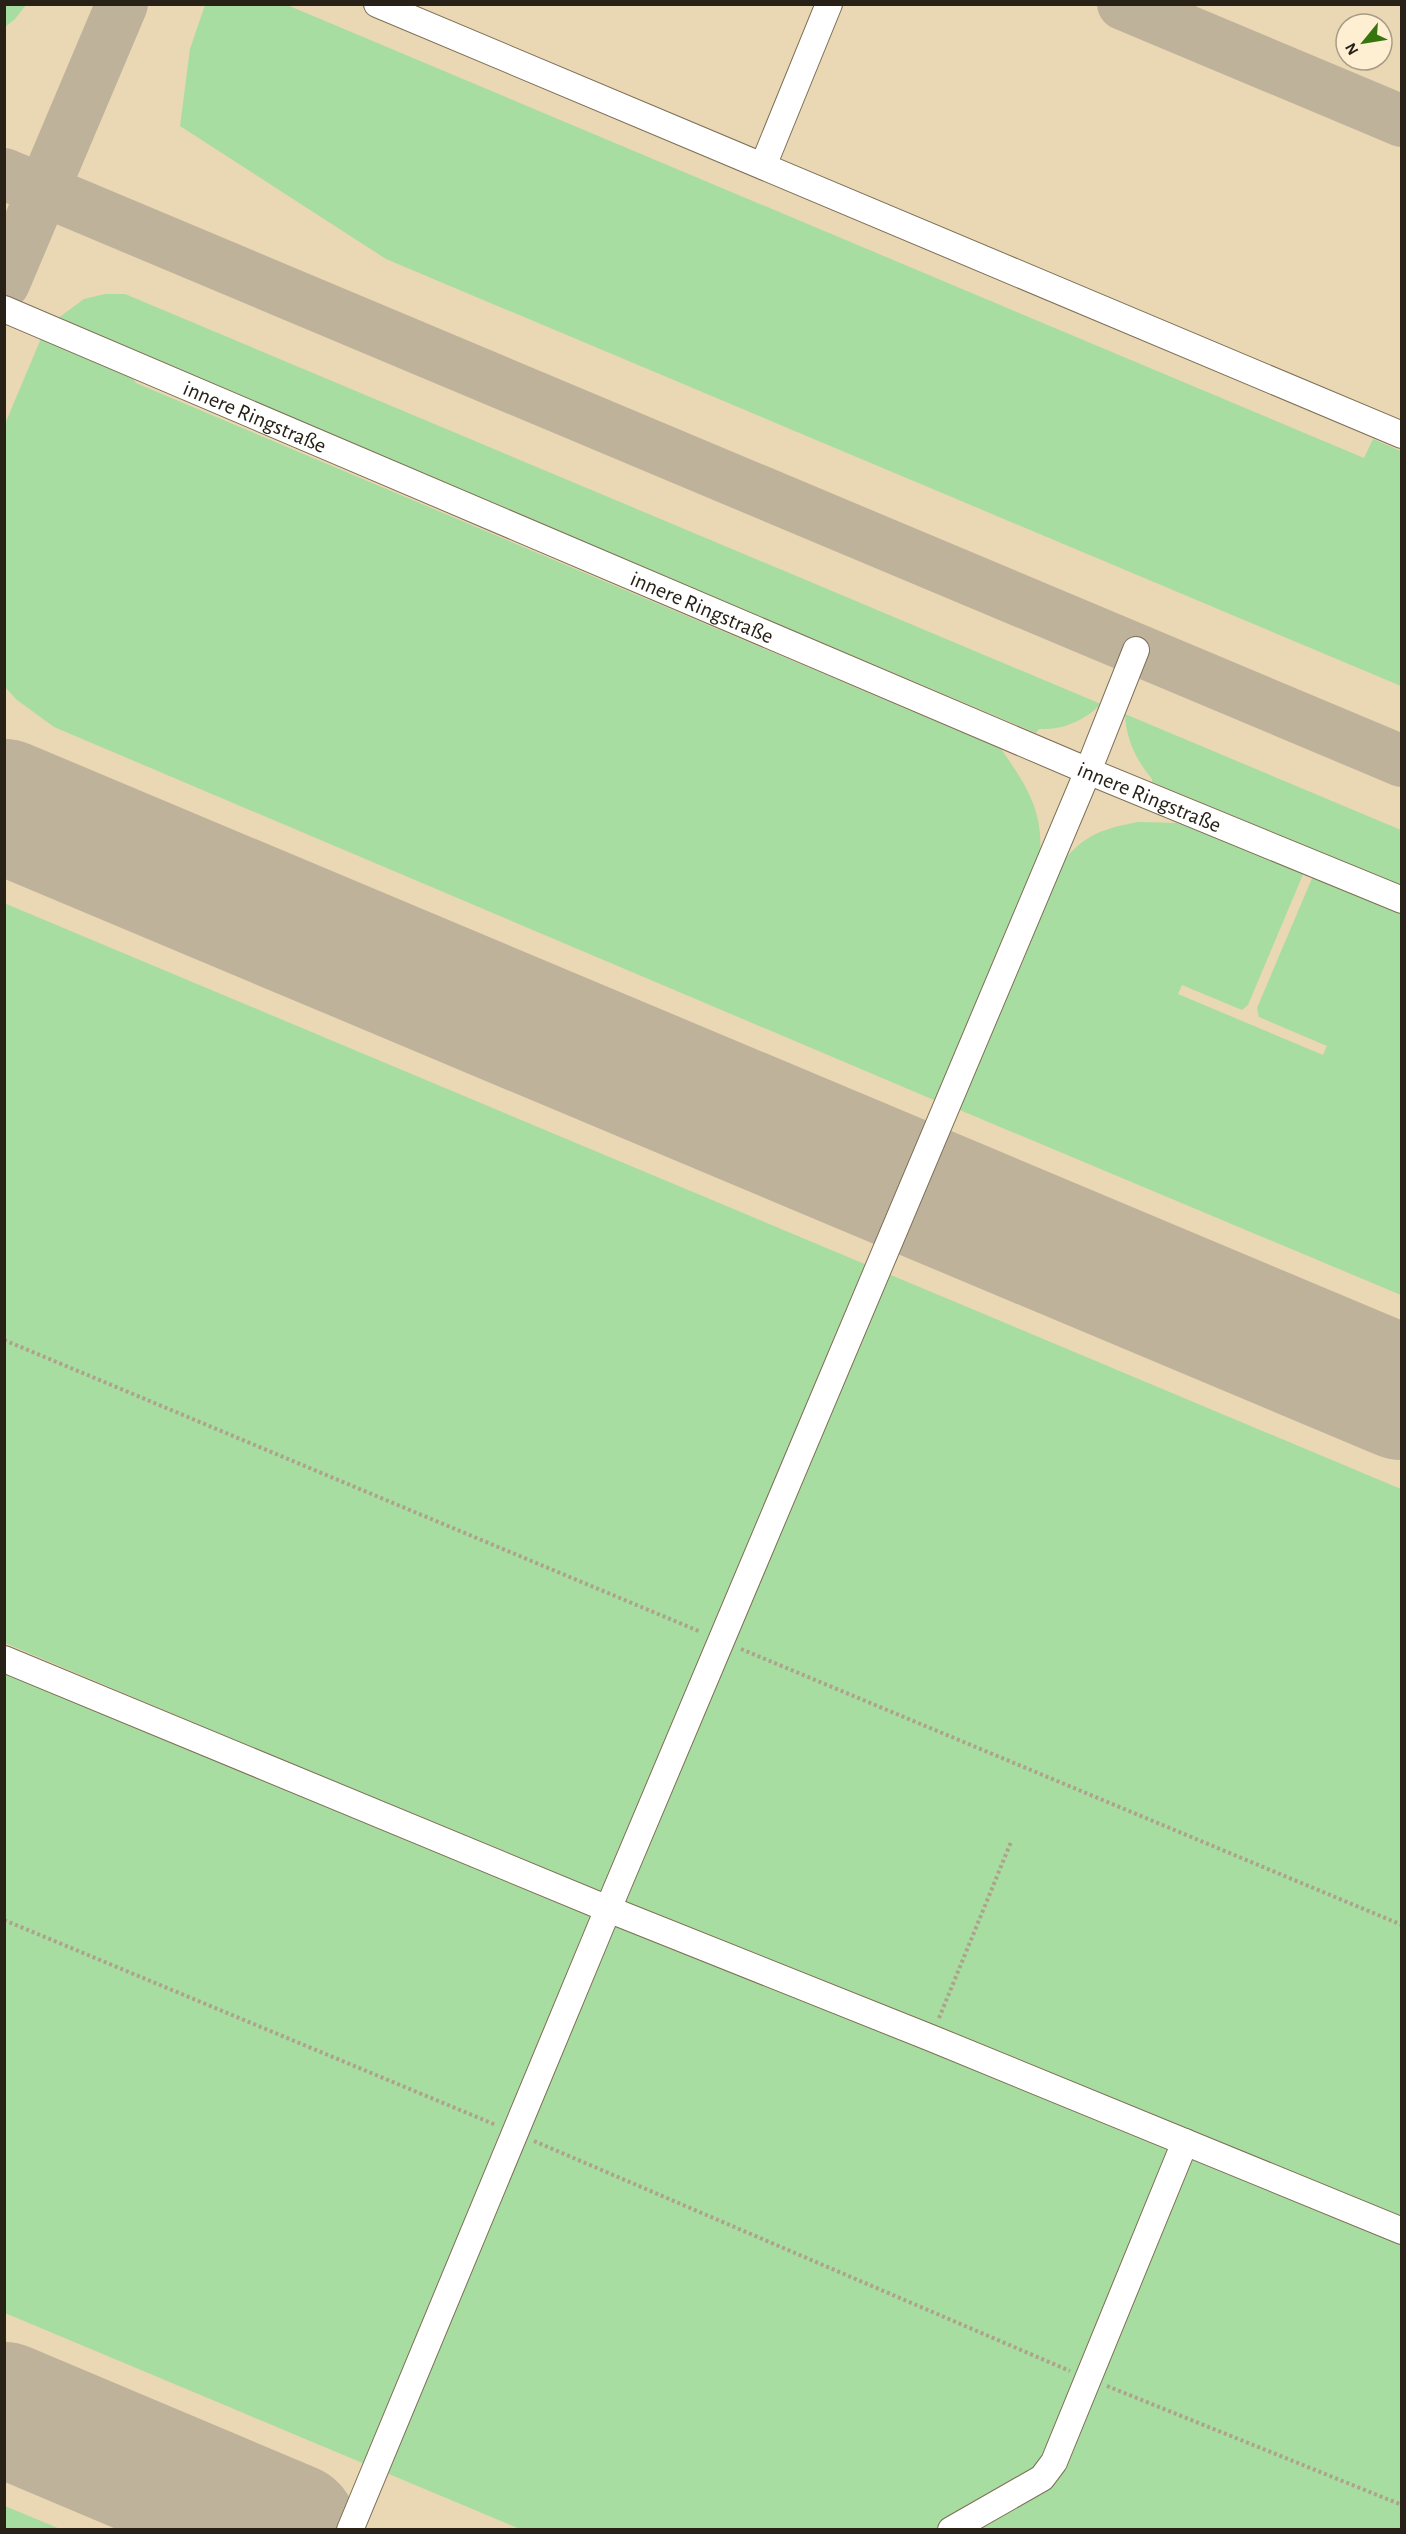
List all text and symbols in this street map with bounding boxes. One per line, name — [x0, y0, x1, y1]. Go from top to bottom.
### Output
north arrow — [1334, 12, 1394, 72]
text: N — [1342, 40, 1362, 58]
street label: innere Ringstraße — [180, 377, 329, 457]
street label: innere Ringstraße — [627, 567, 777, 648]
street label: innere Ringstraße — [1074, 758, 1224, 837]

